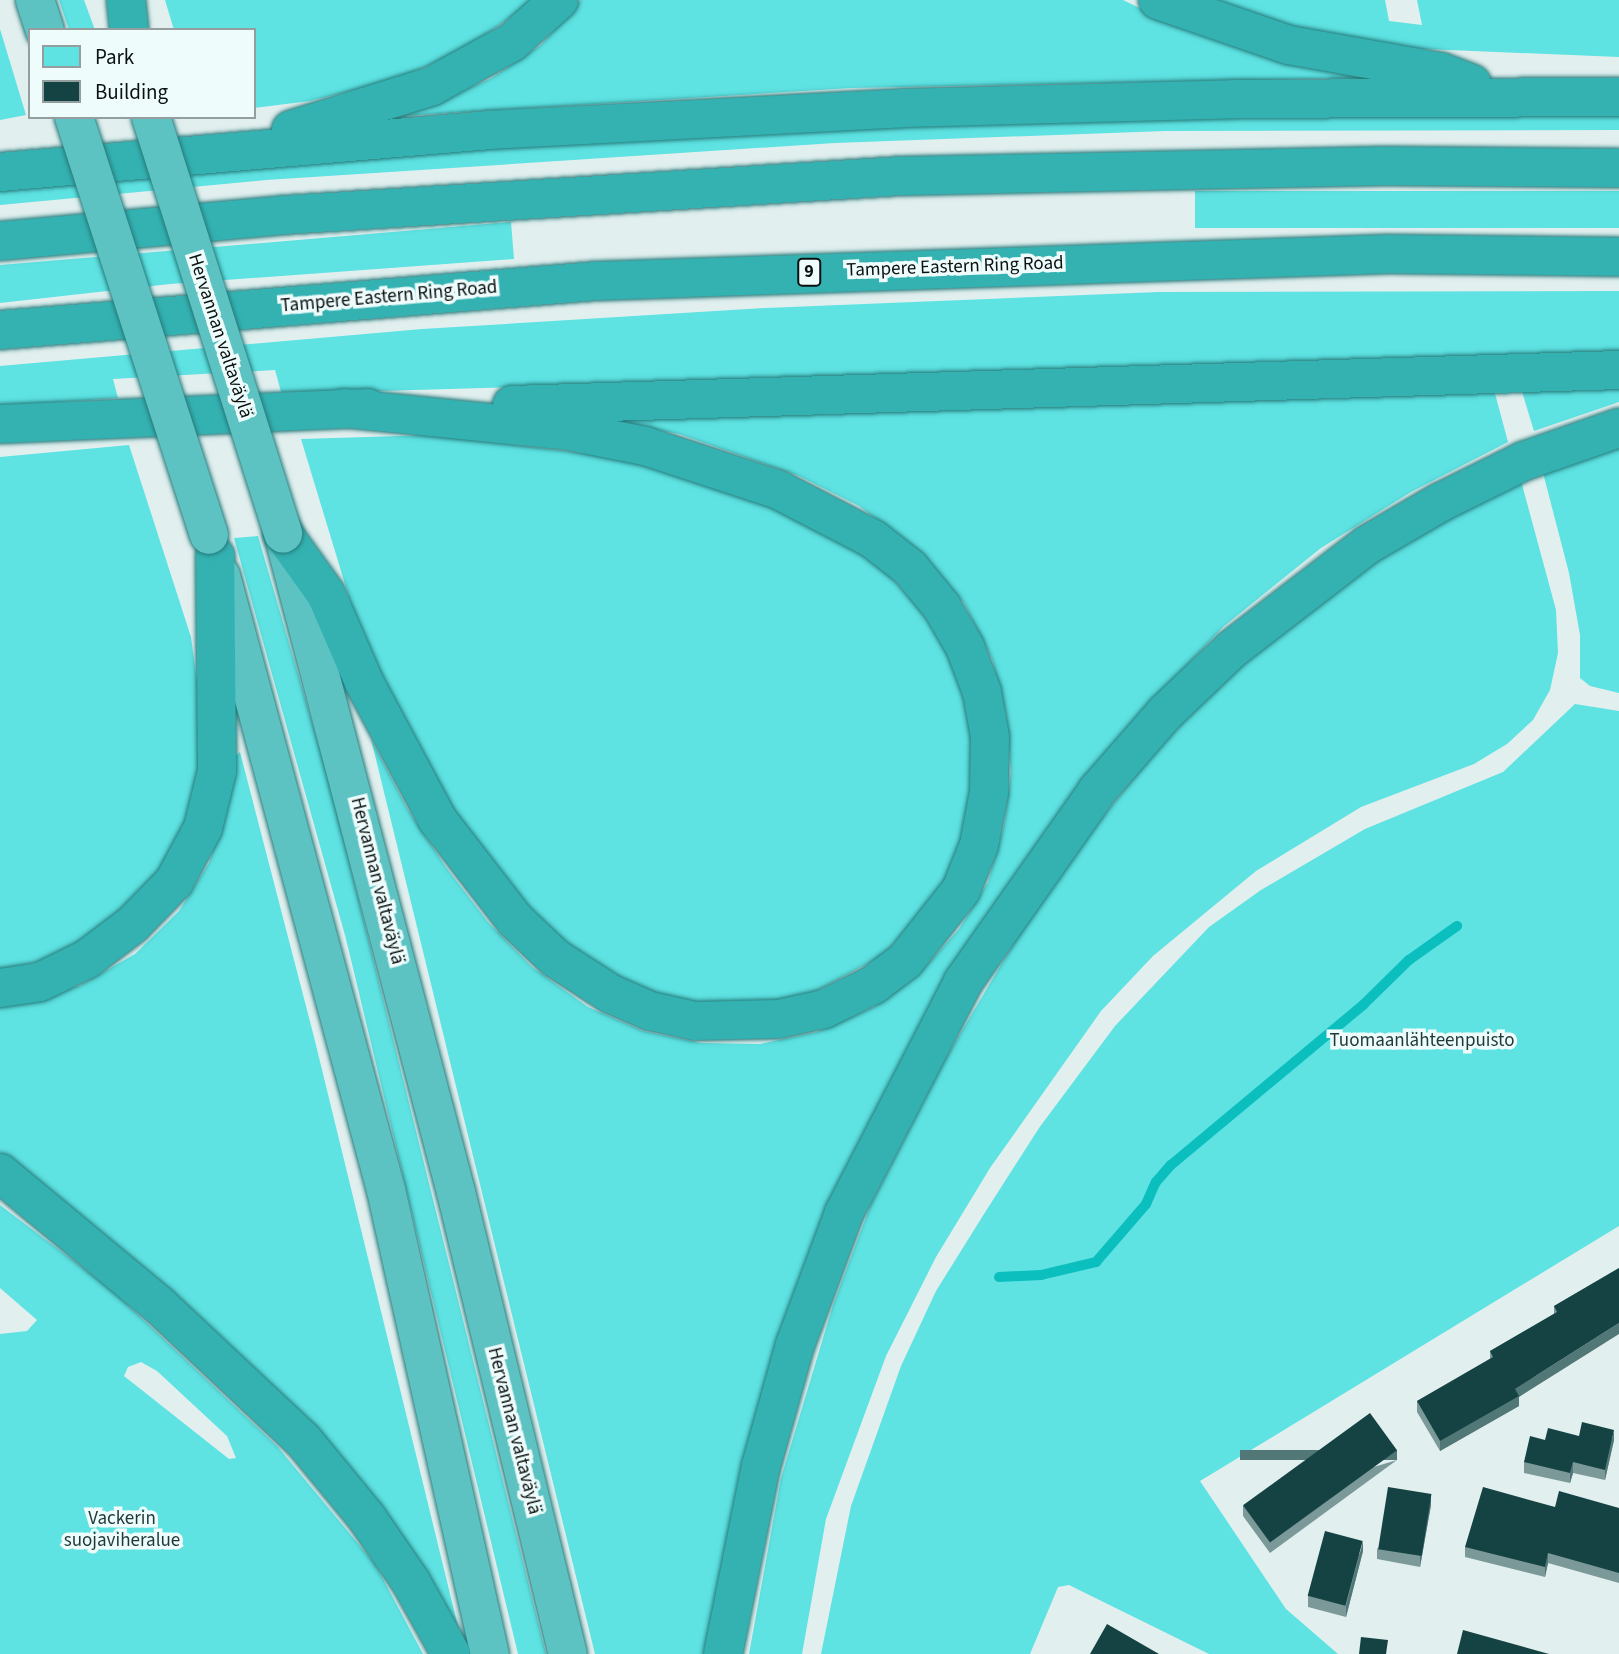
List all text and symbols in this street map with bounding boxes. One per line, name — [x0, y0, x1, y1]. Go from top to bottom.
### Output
legend — [28, 28, 256, 119]
text: Park — [95, 42, 134, 72]
text: Building — [95, 77, 168, 107]
street label: Hervannan valtaväylä — [183, 251, 257, 421]
street label: Tampere Eastern Ring Road — [846, 252, 1064, 282]
road number: 9 — [797, 258, 821, 286]
street label: Tampere Eastern Ring Road — [280, 276, 498, 318]
street label: Hervannan valtaväylä — [345, 795, 409, 967]
park label: Tuomaanlähteenpuisto — [1330, 1030, 1514, 1052]
street label: Hervannan valtaväylä — [482, 1345, 546, 1517]
park label: Vackerin suojaviheralue — [64, 1508, 180, 1552]

